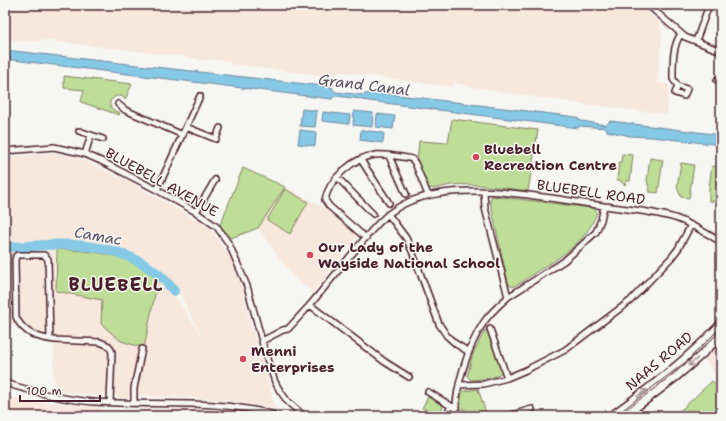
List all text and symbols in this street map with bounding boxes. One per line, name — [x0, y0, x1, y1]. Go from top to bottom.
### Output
water label: Grand Canal — [317, 69, 411, 101]
place label: Bluebell Recreation Centre — [484, 140, 617, 174]
street label: BLUEBELL AVENUE — [102, 143, 222, 221]
marker: Bluebell Recreation Centre — [471, 152, 481, 162]
street label: BLUEBELL ROAD — [536, 175, 646, 209]
water label: Camac — [73, 222, 124, 250]
place label: Our Lady of the Wayside National School — [318, 238, 500, 272]
marker: Our Lady of the Wayside National School — [305, 250, 315, 260]
district label: BLUEBELL — [69, 273, 163, 297]
street label: NAAS ROAD — [622, 328, 696, 394]
place label: Menni Enterprises — [251, 342, 335, 376]
marker: Menni Enterprises — [238, 354, 248, 364]
one-way arrow — [688, 357, 698, 366]
scale bar — [20, 377, 100, 403]
text: 100 m — [26, 383, 62, 399]
one-way arrow — [637, 389, 648, 397]

